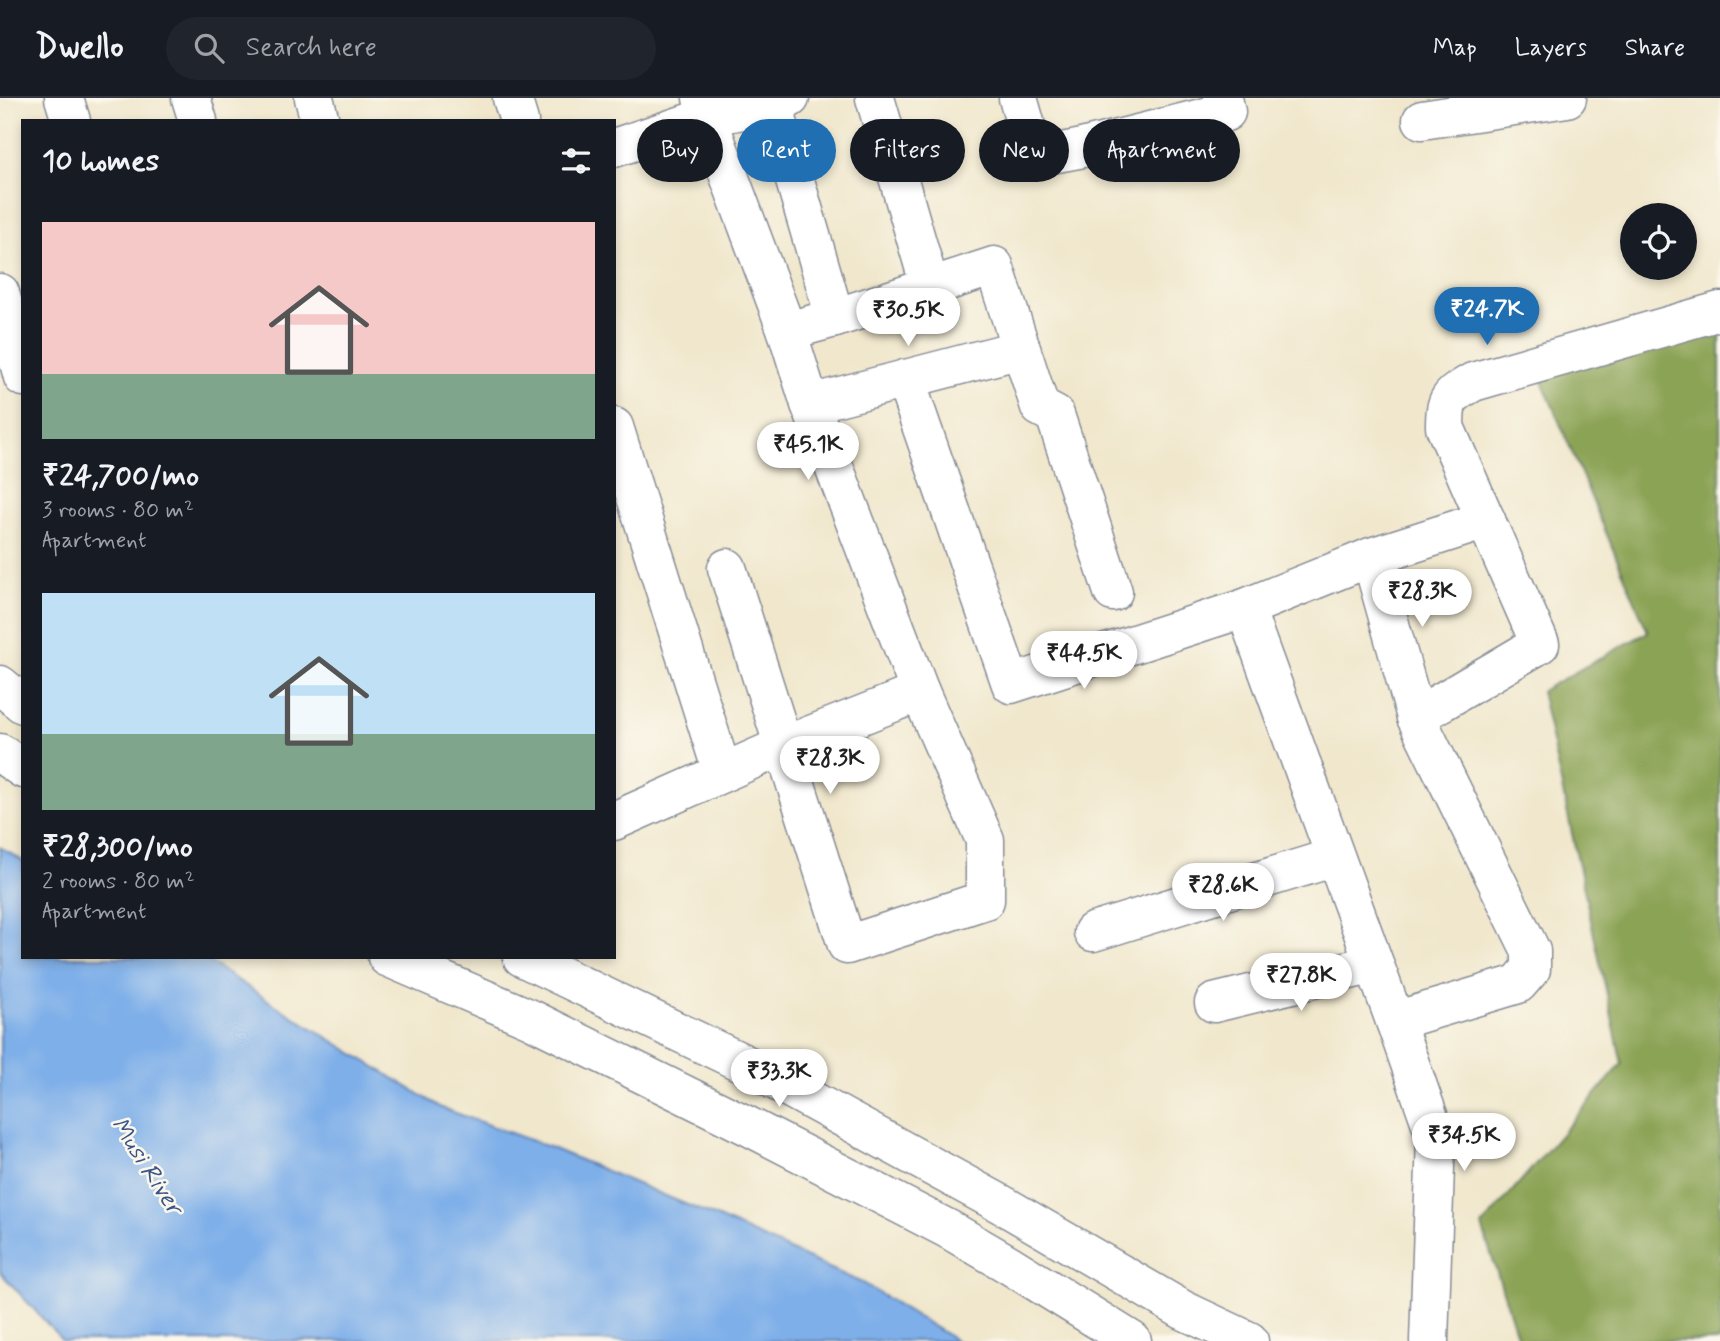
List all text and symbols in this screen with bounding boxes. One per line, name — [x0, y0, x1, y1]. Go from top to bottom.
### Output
search box — [166, 17, 656, 80]
text: Dwello — [35, 26, 124, 70]
icon: search — [190, 29, 228, 67]
text: Search here — [246, 31, 377, 65]
text: Map — [1433, 33, 1477, 64]
text: Layers — [1515, 33, 1587, 64]
text: Share — [1625, 33, 1685, 64]
chip: Buy — [637, 119, 723, 182]
chip: Rent — [737, 119, 836, 182]
chip: Filters — [850, 119, 965, 182]
chip: New — [979, 119, 1069, 182]
chip: Apartment — [1083, 119, 1240, 182]
text: 10 homes — [42, 142, 159, 181]
icon: filters — [557, 142, 595, 180]
map controls — [1620, 203, 1697, 280]
button: locate — [1620, 203, 1697, 280]
icon: home — [256, 267, 382, 393]
pin: ₹30.5K — [851, 288, 965, 348]
pin: ₹24.7K — [1430, 288, 1544, 347]
text: ₹24.7K — [1450, 295, 1524, 325]
text: ₹30.5K — [872, 296, 944, 326]
pin: ₹45.1K — [751, 422, 865, 482]
text: ₹45.1K — [773, 430, 843, 460]
text: ₹24,700/mo — [42, 457, 199, 496]
text: 3 rooms · 80 m² — [42, 496, 194, 526]
text: Apartment — [42, 526, 147, 556]
pin: ₹28.3K — [1365, 570, 1479, 629]
text: ₹28.3K — [1388, 577, 1456, 607]
pin: ₹44.5K — [1027, 632, 1141, 691]
icon: home — [256, 638, 382, 764]
text: ₹44.5K — [1046, 639, 1122, 669]
pin: ₹28.3K — [773, 736, 887, 796]
text: ₹28.3K — [796, 744, 864, 774]
text: ₹28,300/mo — [42, 828, 193, 867]
pin: ₹28.6K — [1166, 864, 1280, 923]
text: 2 rooms · 80 m² — [42, 867, 195, 897]
text: ₹28.6K — [1188, 871, 1258, 901]
text: Apartment — [42, 897, 147, 927]
pin: ₹27.8K — [1244, 954, 1358, 1013]
text: ₹27.8K — [1266, 961, 1336, 991]
pin: ₹33.3K — [722, 1049, 836, 1109]
text: ₹33.3K — [747, 1057, 811, 1087]
water label: Musi River — [103, 1112, 190, 1223]
pin: ₹34.5K — [1407, 1114, 1521, 1173]
text: ₹34.5K — [1428, 1121, 1500, 1151]

